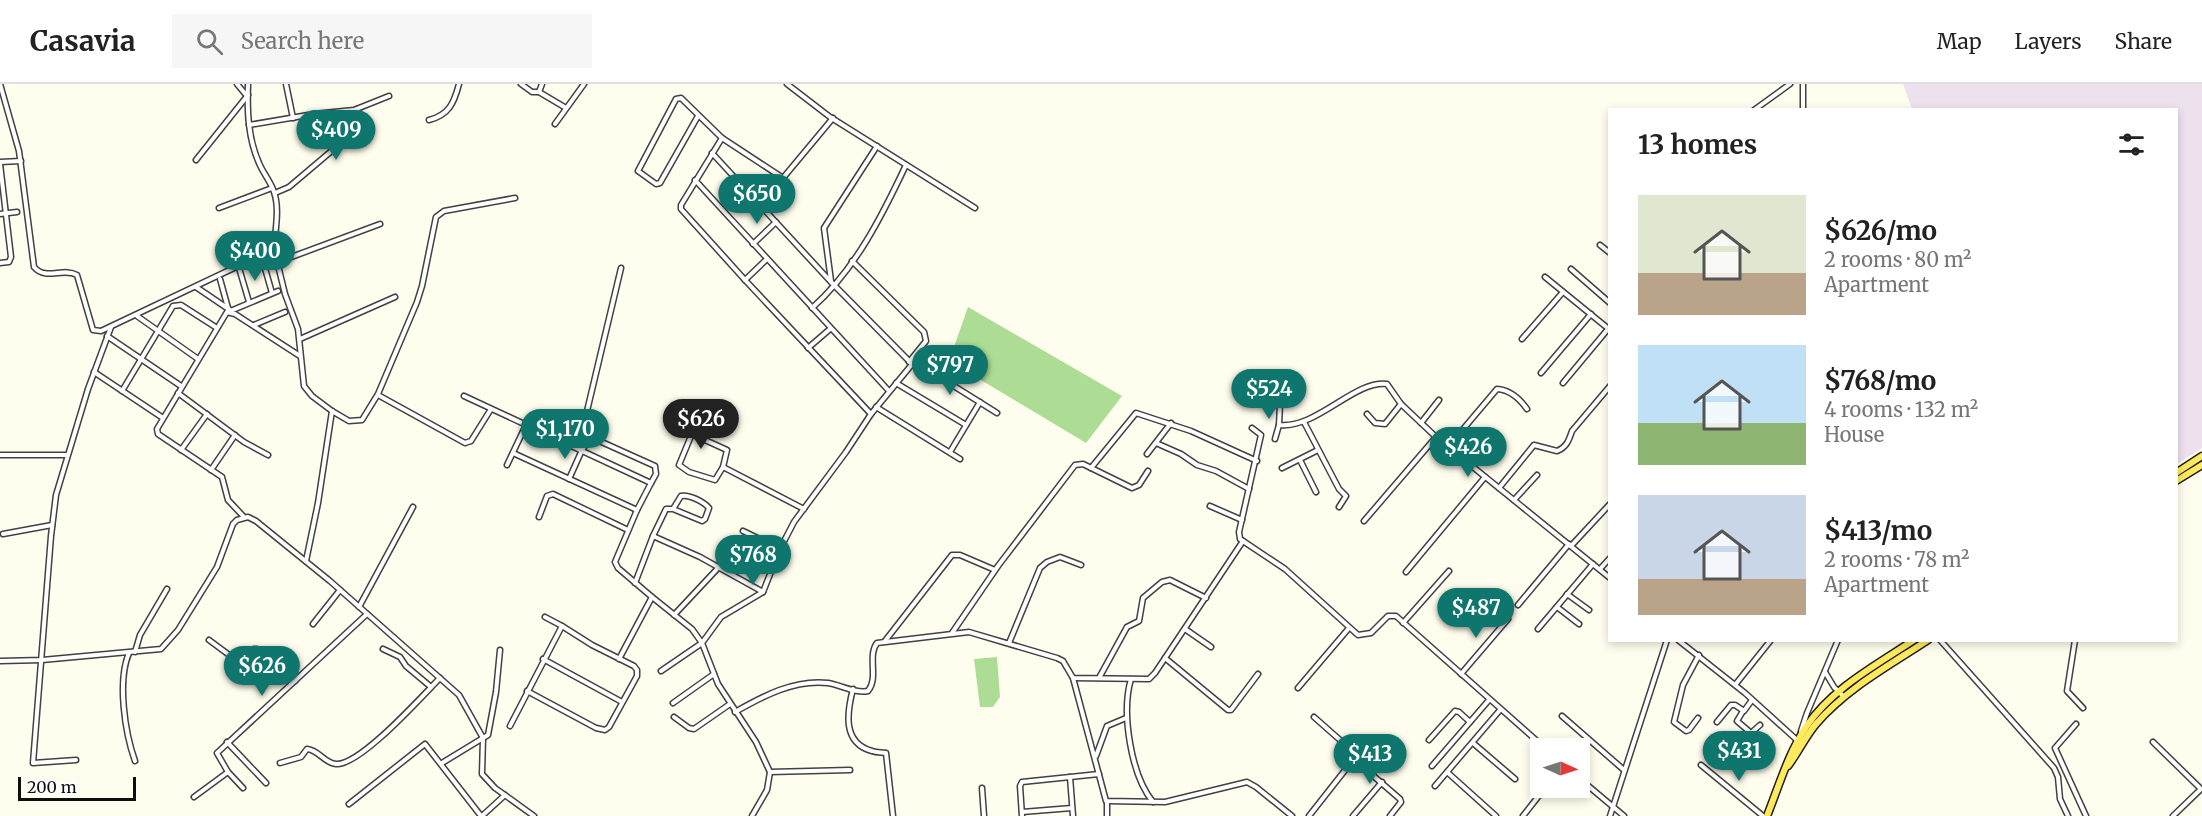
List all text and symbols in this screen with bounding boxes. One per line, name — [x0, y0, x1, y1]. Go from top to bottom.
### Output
search box — [172, 14, 592, 68]
text: Casavia — [30, 23, 136, 59]
icon: search — [193, 25, 226, 58]
text: Search here — [241, 27, 364, 55]
text: Map — [1937, 28, 1982, 55]
text: Layers — [2015, 28, 2082, 55]
text: Share — [2115, 28, 2172, 55]
pin: $409 — [300, 110, 372, 161]
text: $409 — [310, 117, 362, 142]
text: 13 homes — [1638, 128, 1757, 161]
icon: filters — [2115, 128, 2148, 161]
pin: $650 — [721, 174, 793, 225]
text: $650 — [732, 181, 782, 206]
text: $626/mo — [1824, 214, 1937, 247]
icon: home — [1686, 219, 1758, 291]
pin: $400 — [219, 231, 291, 282]
text: $400 — [229, 238, 281, 263]
text: 2 rooms · 80 m² — [1824, 247, 1971, 272]
text: Apartment — [1824, 272, 1929, 297]
pin: $797 — [914, 345, 986, 396]
text: $797 — [926, 352, 974, 377]
text: $768/mo — [1824, 364, 1936, 397]
pin: $524 — [1233, 369, 1305, 420]
icon: home — [1686, 369, 1758, 441]
text: $524 — [1245, 376, 1293, 401]
text: 4 rooms · 132 m² — [1824, 397, 1978, 422]
pin: $626 — [665, 399, 737, 450]
text: $626 — [677, 406, 725, 431]
pin: $1,170 — [516, 409, 614, 460]
text: $1,170 — [535, 416, 595, 441]
text: House — [1824, 422, 1884, 447]
pin: $426 — [1432, 427, 1504, 478]
text: $426 — [1444, 434, 1492, 459]
text: $413/mo — [1824, 514, 1932, 547]
icon: home — [1686, 519, 1758, 591]
pin: $768 — [717, 535, 789, 586]
text: $768 — [729, 542, 777, 567]
text: 2 rooms · 78 m² — [1824, 547, 1969, 572]
text: Apartment — [1824, 572, 1929, 597]
pin: $487 — [1440, 588, 1512, 639]
text: $487 — [1451, 595, 1501, 620]
pin: $626 — [226, 646, 298, 697]
text: $626 — [238, 653, 286, 678]
pin: $431 — [1703, 731, 1775, 782]
pin: $413 — [1334, 734, 1406, 785]
north arrow — [1530, 738, 1590, 798]
map controls — [1530, 738, 1590, 798]
text: $431 — [1717, 738, 1761, 763]
text: $413 — [1348, 741, 1392, 766]
scale bar — [18, 774, 136, 802]
text: 200 m — [27, 777, 77, 797]

